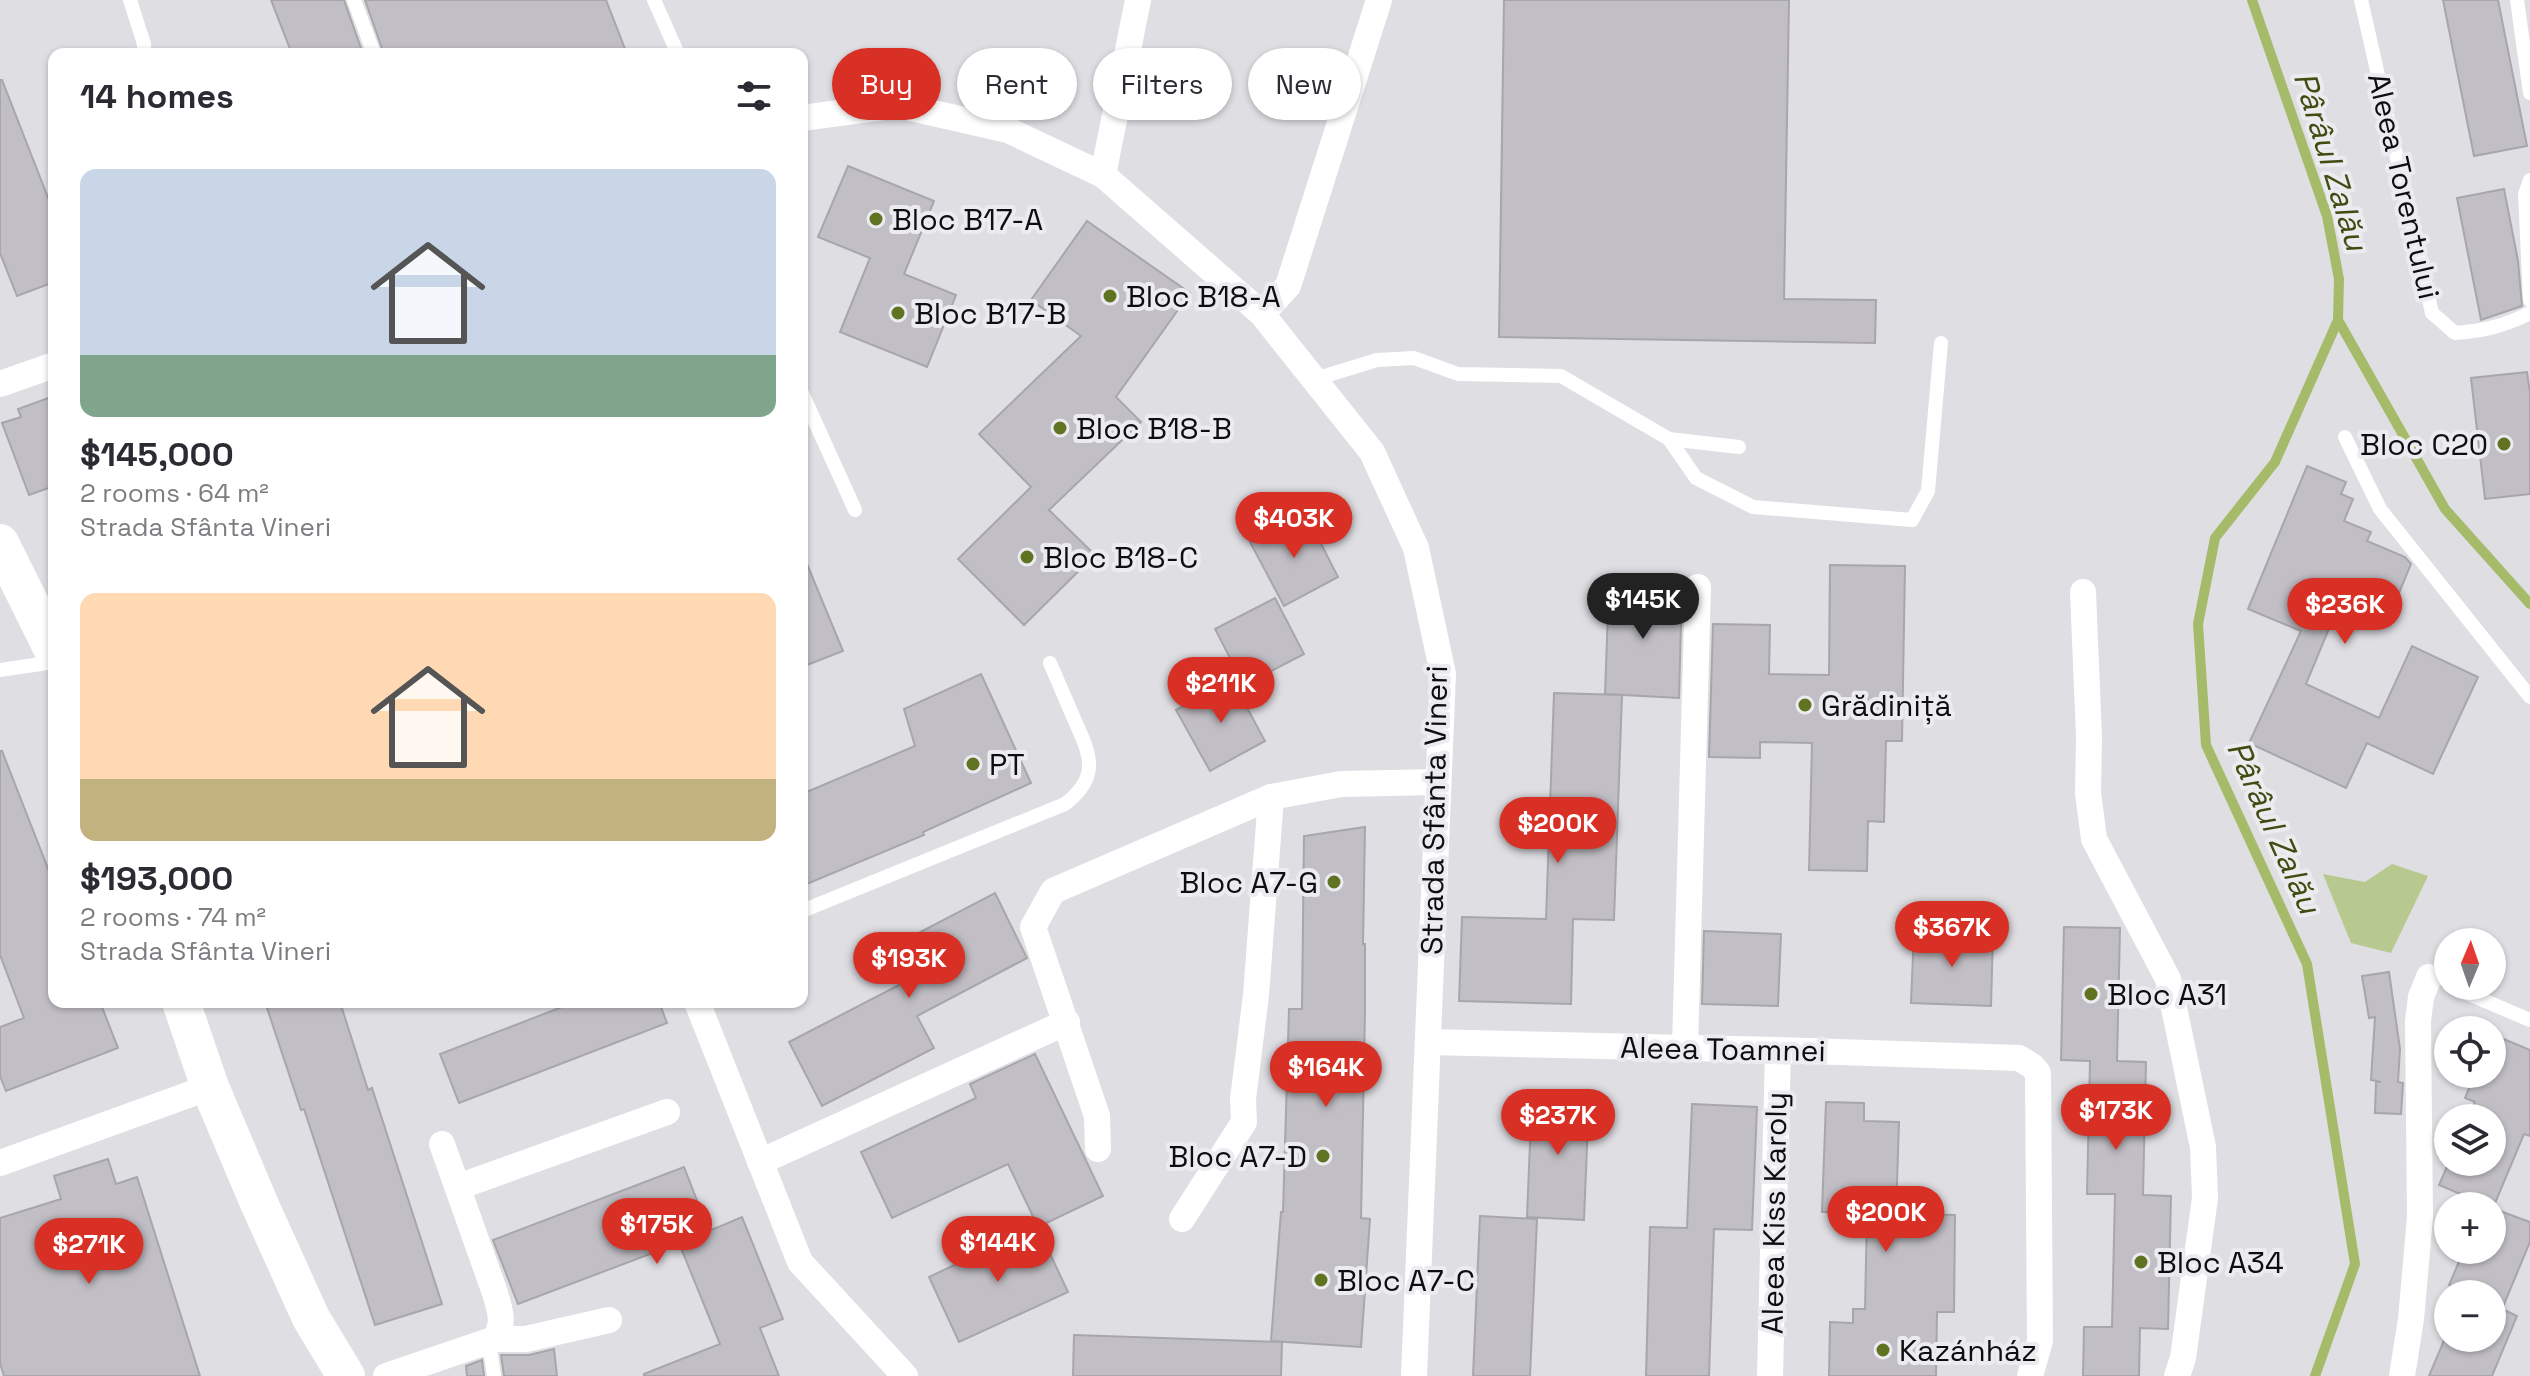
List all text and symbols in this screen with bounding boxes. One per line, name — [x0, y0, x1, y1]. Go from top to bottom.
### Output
chip: Buy — [832, 48, 941, 120]
chip: Rent — [957, 48, 1077, 120]
chip: Filters — [1093, 48, 1232, 120]
chip: New — [1248, 48, 1361, 120]
water label: Pârâul Zalău — [2285, 67, 2378, 257]
street label: Aleea Torentului — [2359, 69, 2449, 303]
icon: filters — [732, 74, 776, 118]
text: 14 homes — [80, 75, 234, 118]
place label: Bloc B17-A — [892, 200, 1043, 239]
marker: Bloc B17-A — [867, 210, 885, 228]
icon: home — [356, 221, 500, 365]
place label: Bloc B18-A — [1126, 277, 1281, 316]
marker: Bloc B18-A — [1101, 287, 1119, 305]
place label: Bloc B17-B — [914, 294, 1066, 333]
marker: Bloc B17-B — [889, 304, 907, 322]
place label: Bloc B18-B — [1076, 409, 1232, 448]
marker: Bloc B18-B — [1051, 419, 1069, 437]
place label: Bloc C20 — [2360, 425, 2488, 464]
text: $145,000 — [80, 433, 234, 476]
marker: Bloc C20 — [2495, 435, 2513, 453]
text: 2 rooms · 64 m² — [80, 476, 269, 510]
pin: $403K — [1238, 492, 1350, 560]
text: $403K — [1253, 501, 1335, 535]
text: Strada Sfânta Vineri — [80, 510, 331, 544]
place label: Bloc B18-C — [1043, 538, 1198, 577]
marker: Bloc B18-C — [1018, 548, 1036, 566]
pin: $145K — [1587, 573, 1699, 641]
pin: $236K — [2289, 578, 2401, 646]
text: $145K — [1605, 582, 1681, 616]
text: $236K — [2305, 587, 2385, 621]
icon: home — [356, 645, 500, 789]
pin: $211K — [1165, 657, 1277, 725]
street label: Strada Sfânta Vineri — [1412, 665, 1456, 955]
text: $211K — [1186, 666, 1256, 700]
place label: Grădiniță — [1821, 686, 1952, 725]
marker: Grădiniță — [1796, 696, 1814, 714]
water label: Pârâul Zalău — [2218, 734, 2330, 921]
place label: PT — [989, 745, 1025, 784]
marker: PT — [964, 755, 982, 773]
pin: $200K — [1502, 797, 1614, 865]
text: $200K — [1517, 806, 1599, 840]
text: $193,000 — [80, 857, 233, 900]
place label: Bloc A7-G — [1180, 863, 1318, 902]
marker: Bloc A7-G — [1325, 873, 1343, 891]
text: 2 rooms · 74 m² — [80, 900, 266, 934]
pin: $367K — [1896, 901, 2008, 969]
text: $367K — [1913, 910, 1991, 944]
north arrow — [2434, 928, 2506, 1000]
map controls — [2434, 928, 2506, 1352]
pin: $193K — [853, 932, 965, 1000]
text: Strada Sfânta Vineri — [80, 934, 331, 968]
text: $193K — [871, 941, 947, 975]
place label: Bloc A31 — [2107, 975, 2227, 1014]
marker: Bloc A31 — [2082, 985, 2100, 1003]
button: locate — [2434, 1016, 2506, 1088]
street label: Aleea Toamnei — [1620, 1028, 1826, 1070]
pin: $164K — [1270, 1041, 1382, 1109]
text: $164K — [1288, 1050, 1364, 1084]
pin: $173K — [2060, 1084, 2172, 1152]
pin: $237K — [1502, 1089, 1614, 1157]
street label: Aleea Kiss Karoly — [1752, 1092, 1796, 1334]
text: $173K — [2079, 1093, 2153, 1127]
text: $237K — [1519, 1098, 1597, 1132]
button: layers — [2434, 1104, 2506, 1176]
place label: Bloc A7-D — [1168, 1137, 1307, 1176]
marker: Bloc A7-D — [1314, 1147, 1332, 1165]
pin: $200K — [1830, 1186, 1942, 1254]
button: + — [2434, 1192, 2506, 1264]
text: $200K — [1845, 1195, 1927, 1229]
pin: $175K — [601, 1198, 713, 1266]
text: $175K — [620, 1207, 694, 1241]
pin: $144K — [942, 1216, 1054, 1284]
pin: $271K — [33, 1218, 145, 1286]
text: $144K — [960, 1225, 1036, 1259]
text: $271K — [52, 1227, 126, 1261]
place label: Bloc A34 — [2157, 1243, 2284, 1282]
marker: Bloc A34 — [2132, 1253, 2150, 1271]
place label: Bloc A7-C — [1337, 1261, 1475, 1300]
marker: Bloc A7-C — [1312, 1271, 1330, 1289]
button: − — [2434, 1280, 2506, 1352]
place label: Kazánház — [1899, 1331, 2037, 1370]
marker: Kazánház — [1874, 1341, 1892, 1359]

